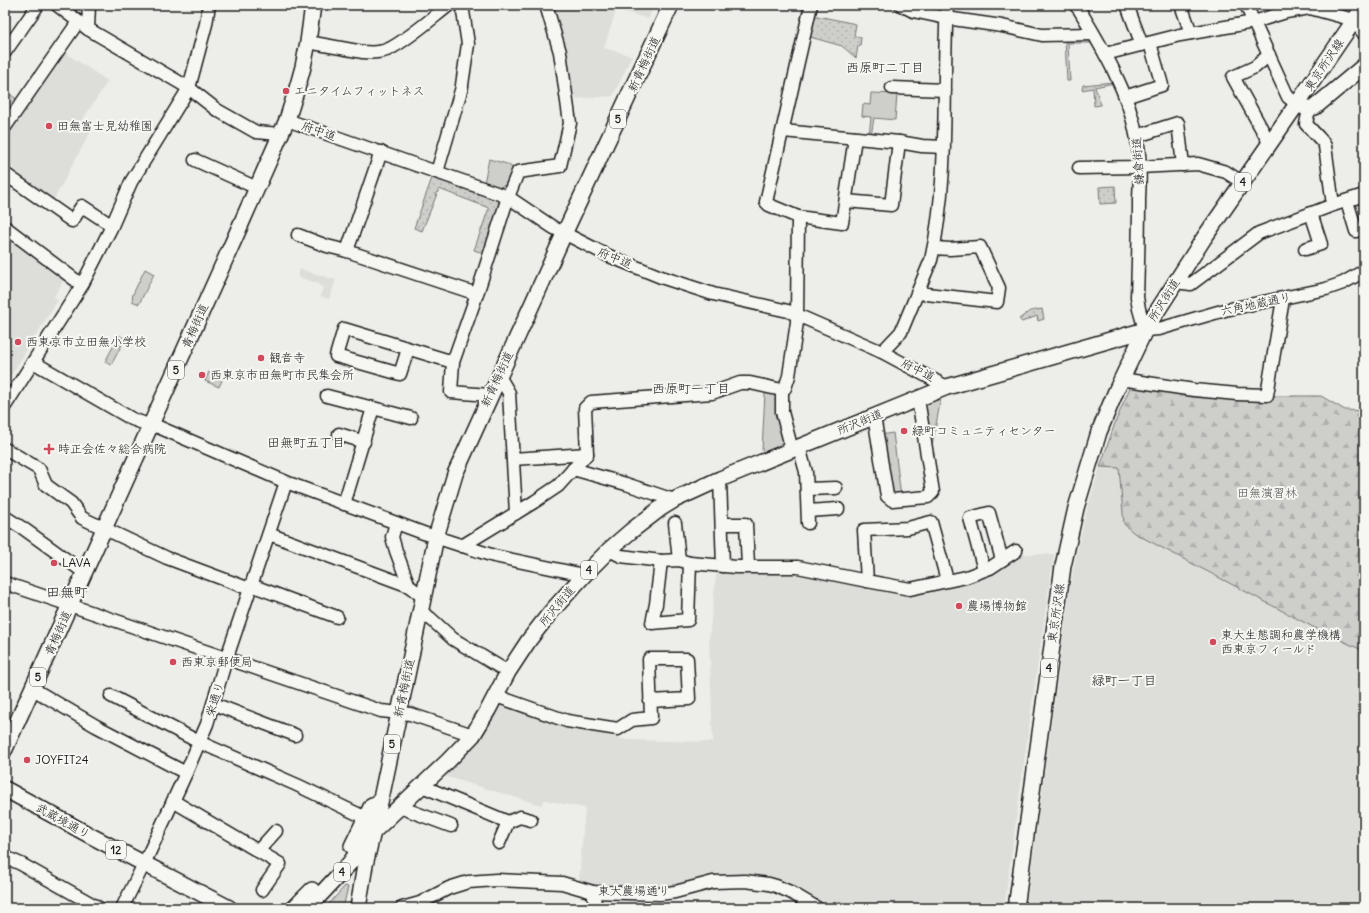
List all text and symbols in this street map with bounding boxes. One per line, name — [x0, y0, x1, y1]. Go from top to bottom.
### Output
street label: 新青梅街道 — [624, 33, 663, 94]
street label: 東京所沢線 — [1301, 36, 1347, 94]
district label: 西原町二丁目 — [846, 59, 924, 76]
place label: エニタイムフィットネス — [294, 83, 425, 98]
marker: エニタイムフィットネス — [281, 86, 291, 96]
road number: 5 — [610, 110, 626, 128]
place label: 田無富士見幼稚園 — [57, 118, 153, 133]
street label: 府中道 — [300, 118, 339, 143]
marker: 田無富士見幼稚園 — [44, 121, 54, 131]
street label: 鎌倉街道 — [1128, 137, 1147, 186]
road number: 4 — [1235, 173, 1251, 191]
street label: 府中道 — [596, 244, 635, 271]
street label: 所沢街道 — [1144, 275, 1183, 324]
street label: 六角地蔵通り — [1219, 289, 1293, 318]
street label: 青梅街道 — [178, 301, 211, 351]
place label: 西東京市立田無小学校 — [26, 334, 146, 349]
marker: 西東京市立田無小学校 — [13, 337, 23, 347]
street label: 新青梅街道 — [477, 348, 516, 409]
place label: 観音寺 — [269, 350, 305, 365]
marker: 観音寺 — [256, 353, 266, 363]
street label: 府中道 — [899, 355, 938, 384]
road number: 5 — [168, 361, 184, 379]
place label: 西東京市田無町市民集会所 — [210, 367, 354, 382]
marker: 西東京市田無町市民集会所 — [197, 370, 207, 380]
district label: 西原町一丁目 — [652, 380, 730, 397]
street label: 所沢街道 — [835, 406, 885, 437]
place label: 緑町コミュニティセンター — [912, 423, 1056, 438]
marker: 緑町コミュニティセンター — [899, 426, 909, 436]
district label: 田無町五丁目 — [267, 434, 345, 451]
place label: 時正会佐々総合病院 — [58, 441, 166, 456]
marker: 時正会佐々総合病院 — [43, 443, 55, 455]
park label: 田無演習林 — [1237, 485, 1297, 500]
place label: LAVA — [62, 555, 91, 570]
marker: LAVA — [49, 558, 59, 568]
road number: 4 — [581, 561, 597, 579]
street label: 所沢街道 — [535, 582, 578, 629]
street label: 東京所沢線 — [1044, 582, 1067, 644]
district label: 田無町 — [46, 583, 88, 601]
place label: 農場博物館 — [967, 598, 1027, 613]
marker: 農場博物館 — [954, 601, 964, 611]
street label: 青梅街道 — [41, 608, 74, 658]
place label: 東大生態調和農学機構 西東京フィールド — [1221, 627, 1341, 656]
marker: 東大生態調和農学機構 西東京フィールド — [1208, 637, 1218, 647]
place label: 西東京郵便局 — [181, 654, 253, 669]
marker: 西東京郵便局 — [168, 657, 178, 667]
street label: 新青梅街道 — [390, 657, 417, 719]
road number: 4 — [1041, 659, 1057, 677]
road number: 5 — [30, 668, 46, 686]
district label: 緑町一丁目 — [1091, 672, 1157, 689]
street label: 栄通り — [202, 679, 227, 718]
road number: 5 — [384, 735, 400, 753]
place label: JOYFIT24 — [35, 752, 89, 767]
marker: JOYFIT24 — [22, 755, 32, 765]
street label: 武蔵境通り — [33, 799, 93, 842]
road number: 12 — [106, 841, 126, 859]
road number: 4 — [334, 863, 350, 881]
street label: 東大農場通り — [598, 883, 670, 898]

